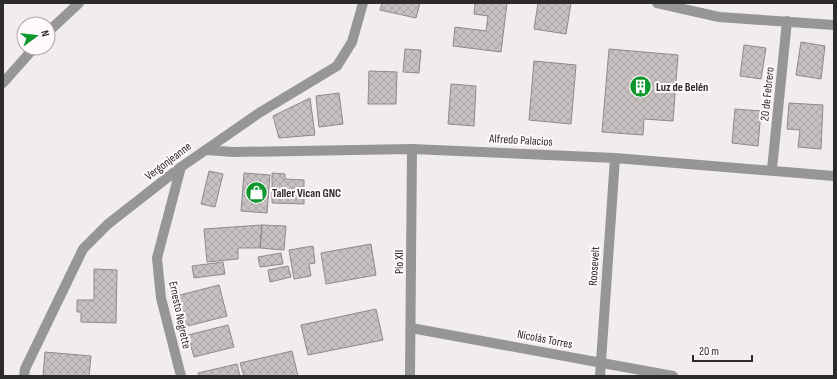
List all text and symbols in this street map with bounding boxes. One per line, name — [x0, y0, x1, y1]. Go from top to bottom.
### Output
north arrow — [16, 16, 56, 56]
text: N — [38, 29, 52, 38]
street label: 20 de Febrero — [757, 66, 778, 122]
building icon: Luz de Belén — [628, 74, 654, 100]
place label: Luz de Belén — [656, 80, 708, 95]
street label: Alfredo Palacios — [488, 131, 553, 150]
street label: Vergonjeanne — [142, 139, 195, 184]
shop icon: Taller Vican GNC — [243, 180, 269, 206]
place label: Taller Vican GNC — [272, 186, 341, 201]
street label: Roosevelt — [586, 245, 603, 286]
street label: Pío XII — [392, 250, 407, 274]
street label: Ernesto Negrette — [165, 280, 194, 351]
street label: Nicolás Torres — [516, 327, 574, 352]
scale bar — [693, 337, 752, 363]
text: 20 m — [699, 344, 719, 359]

